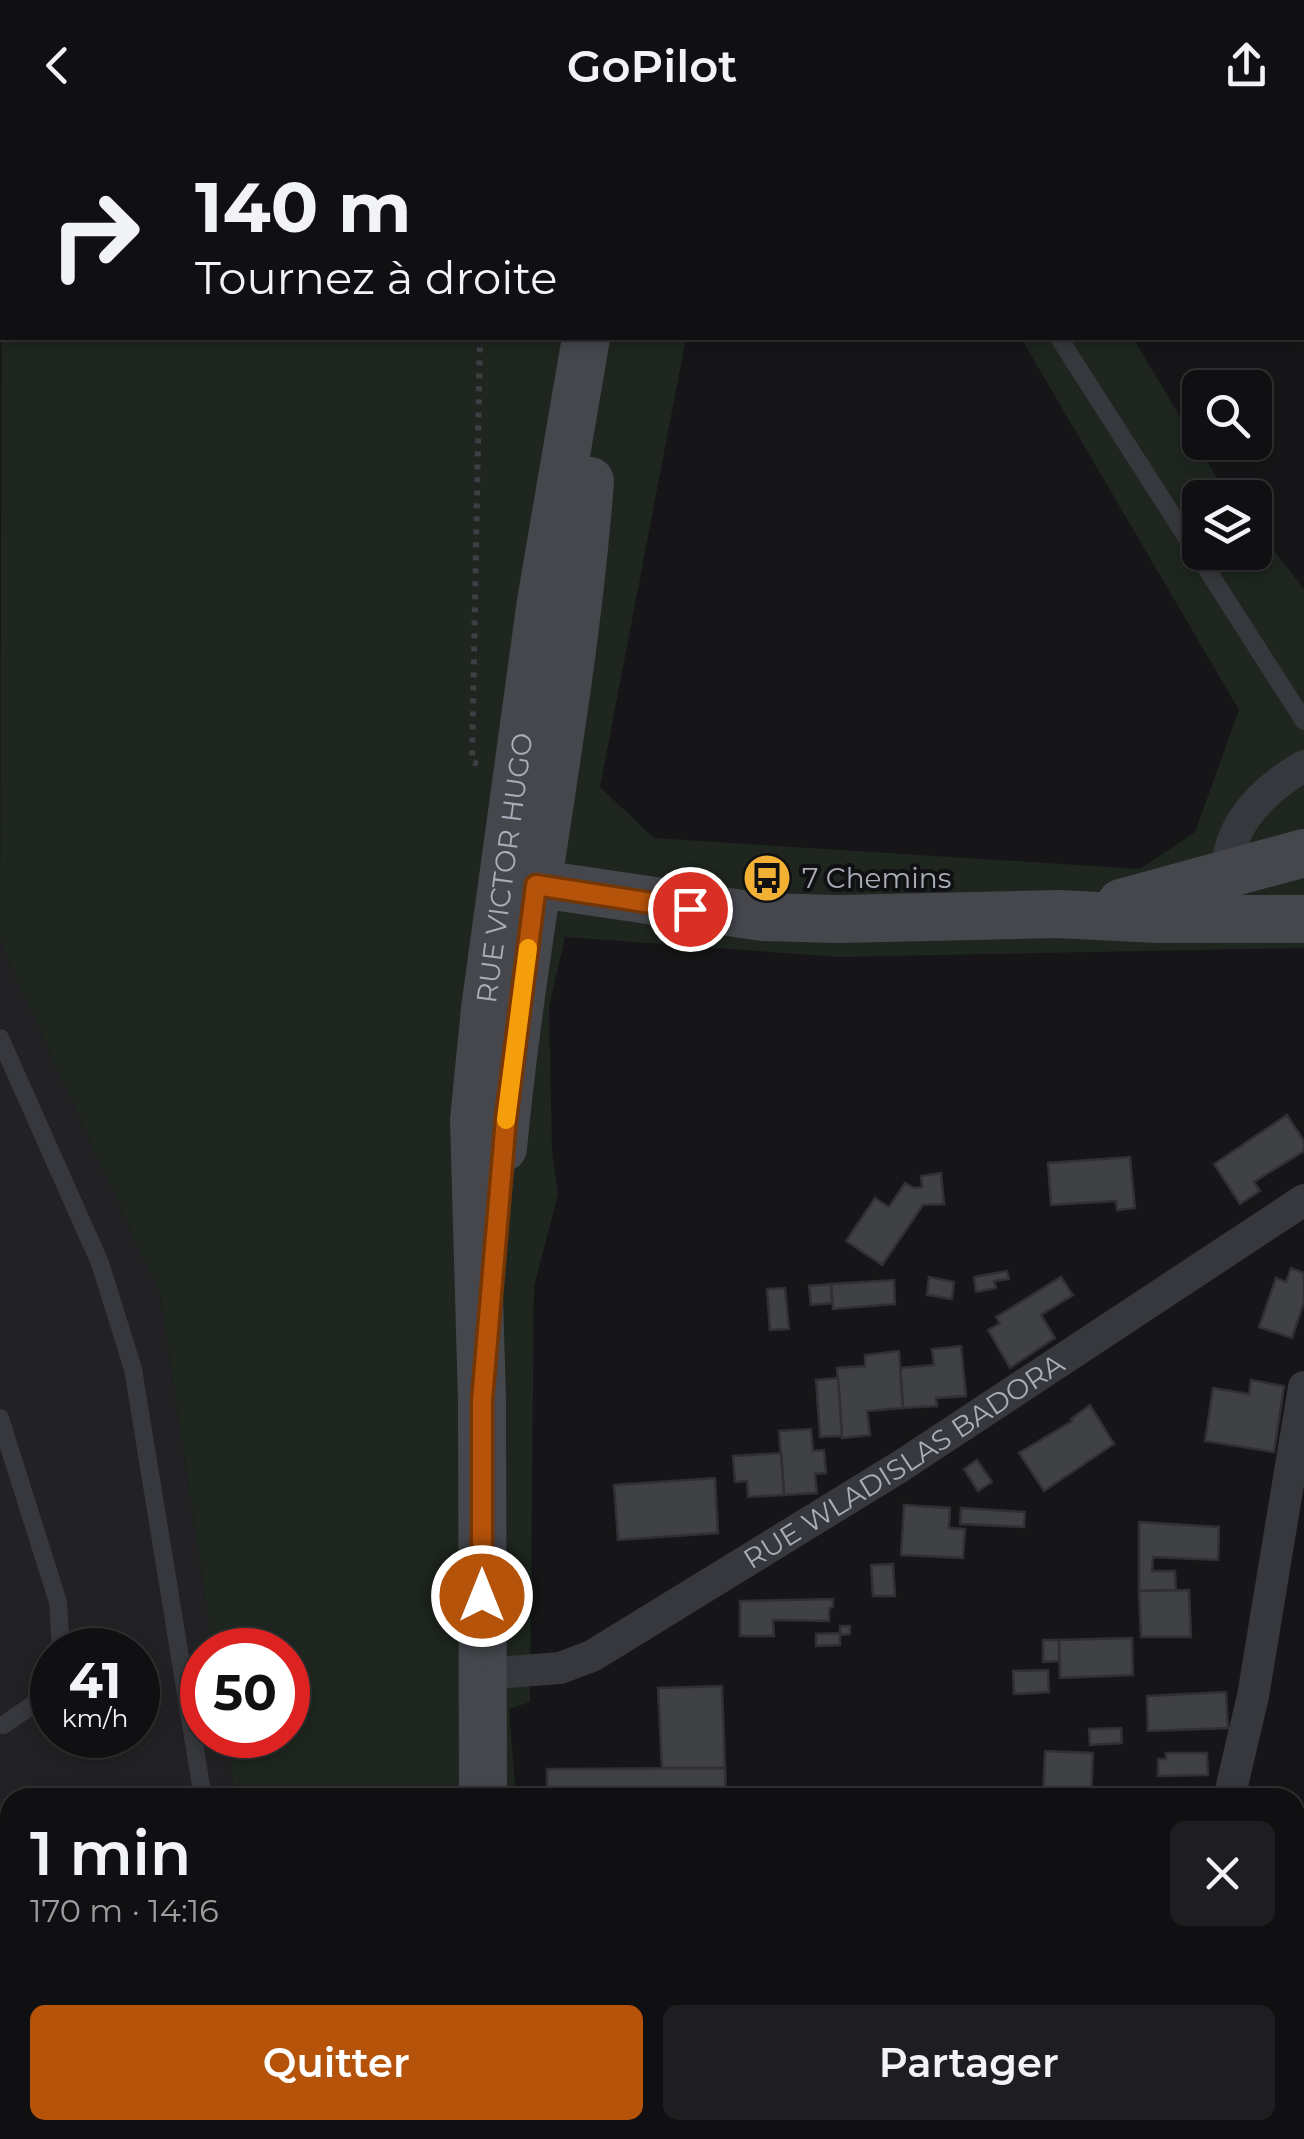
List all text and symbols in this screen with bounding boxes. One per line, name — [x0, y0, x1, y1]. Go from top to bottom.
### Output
icon: back — [30, 38, 85, 93]
text: GoPilot — [567, 38, 737, 93]
icon: share — [1219, 38, 1274, 93]
text: 140 m — [195, 164, 411, 250]
icon: right — [30, 170, 160, 300]
text: Tournez à droite — [195, 250, 558, 305]
map controls — [1182, 370, 1272, 570]
button: search — [1182, 370, 1272, 460]
button: layers — [1182, 480, 1272, 570]
street label: RUE VICTOR HUGO — [469, 731, 540, 1005]
bus stop icon: 7 Chemins — [741, 852, 793, 904]
place label: 7 Chemins — [802, 861, 951, 895]
pin — [648, 867, 733, 952]
icon: arrive — [663, 882, 718, 937]
street label: RUE WLADISLAS BADORA — [737, 1346, 1071, 1576]
position arrow — [430, 1544, 534, 1648]
speed limit sign: 50 — [180, 1628, 310, 1758]
text: 41 — [69, 1650, 121, 1711]
text: km/h — [62, 1703, 128, 1733]
text: 1 min — [30, 1817, 191, 1890]
button: close — [1170, 1821, 1275, 1926]
text: 170 m · 14:16 — [30, 1891, 219, 1930]
button: Quitter — [30, 2005, 643, 2120]
button: Partager — [663, 2005, 1275, 2120]

